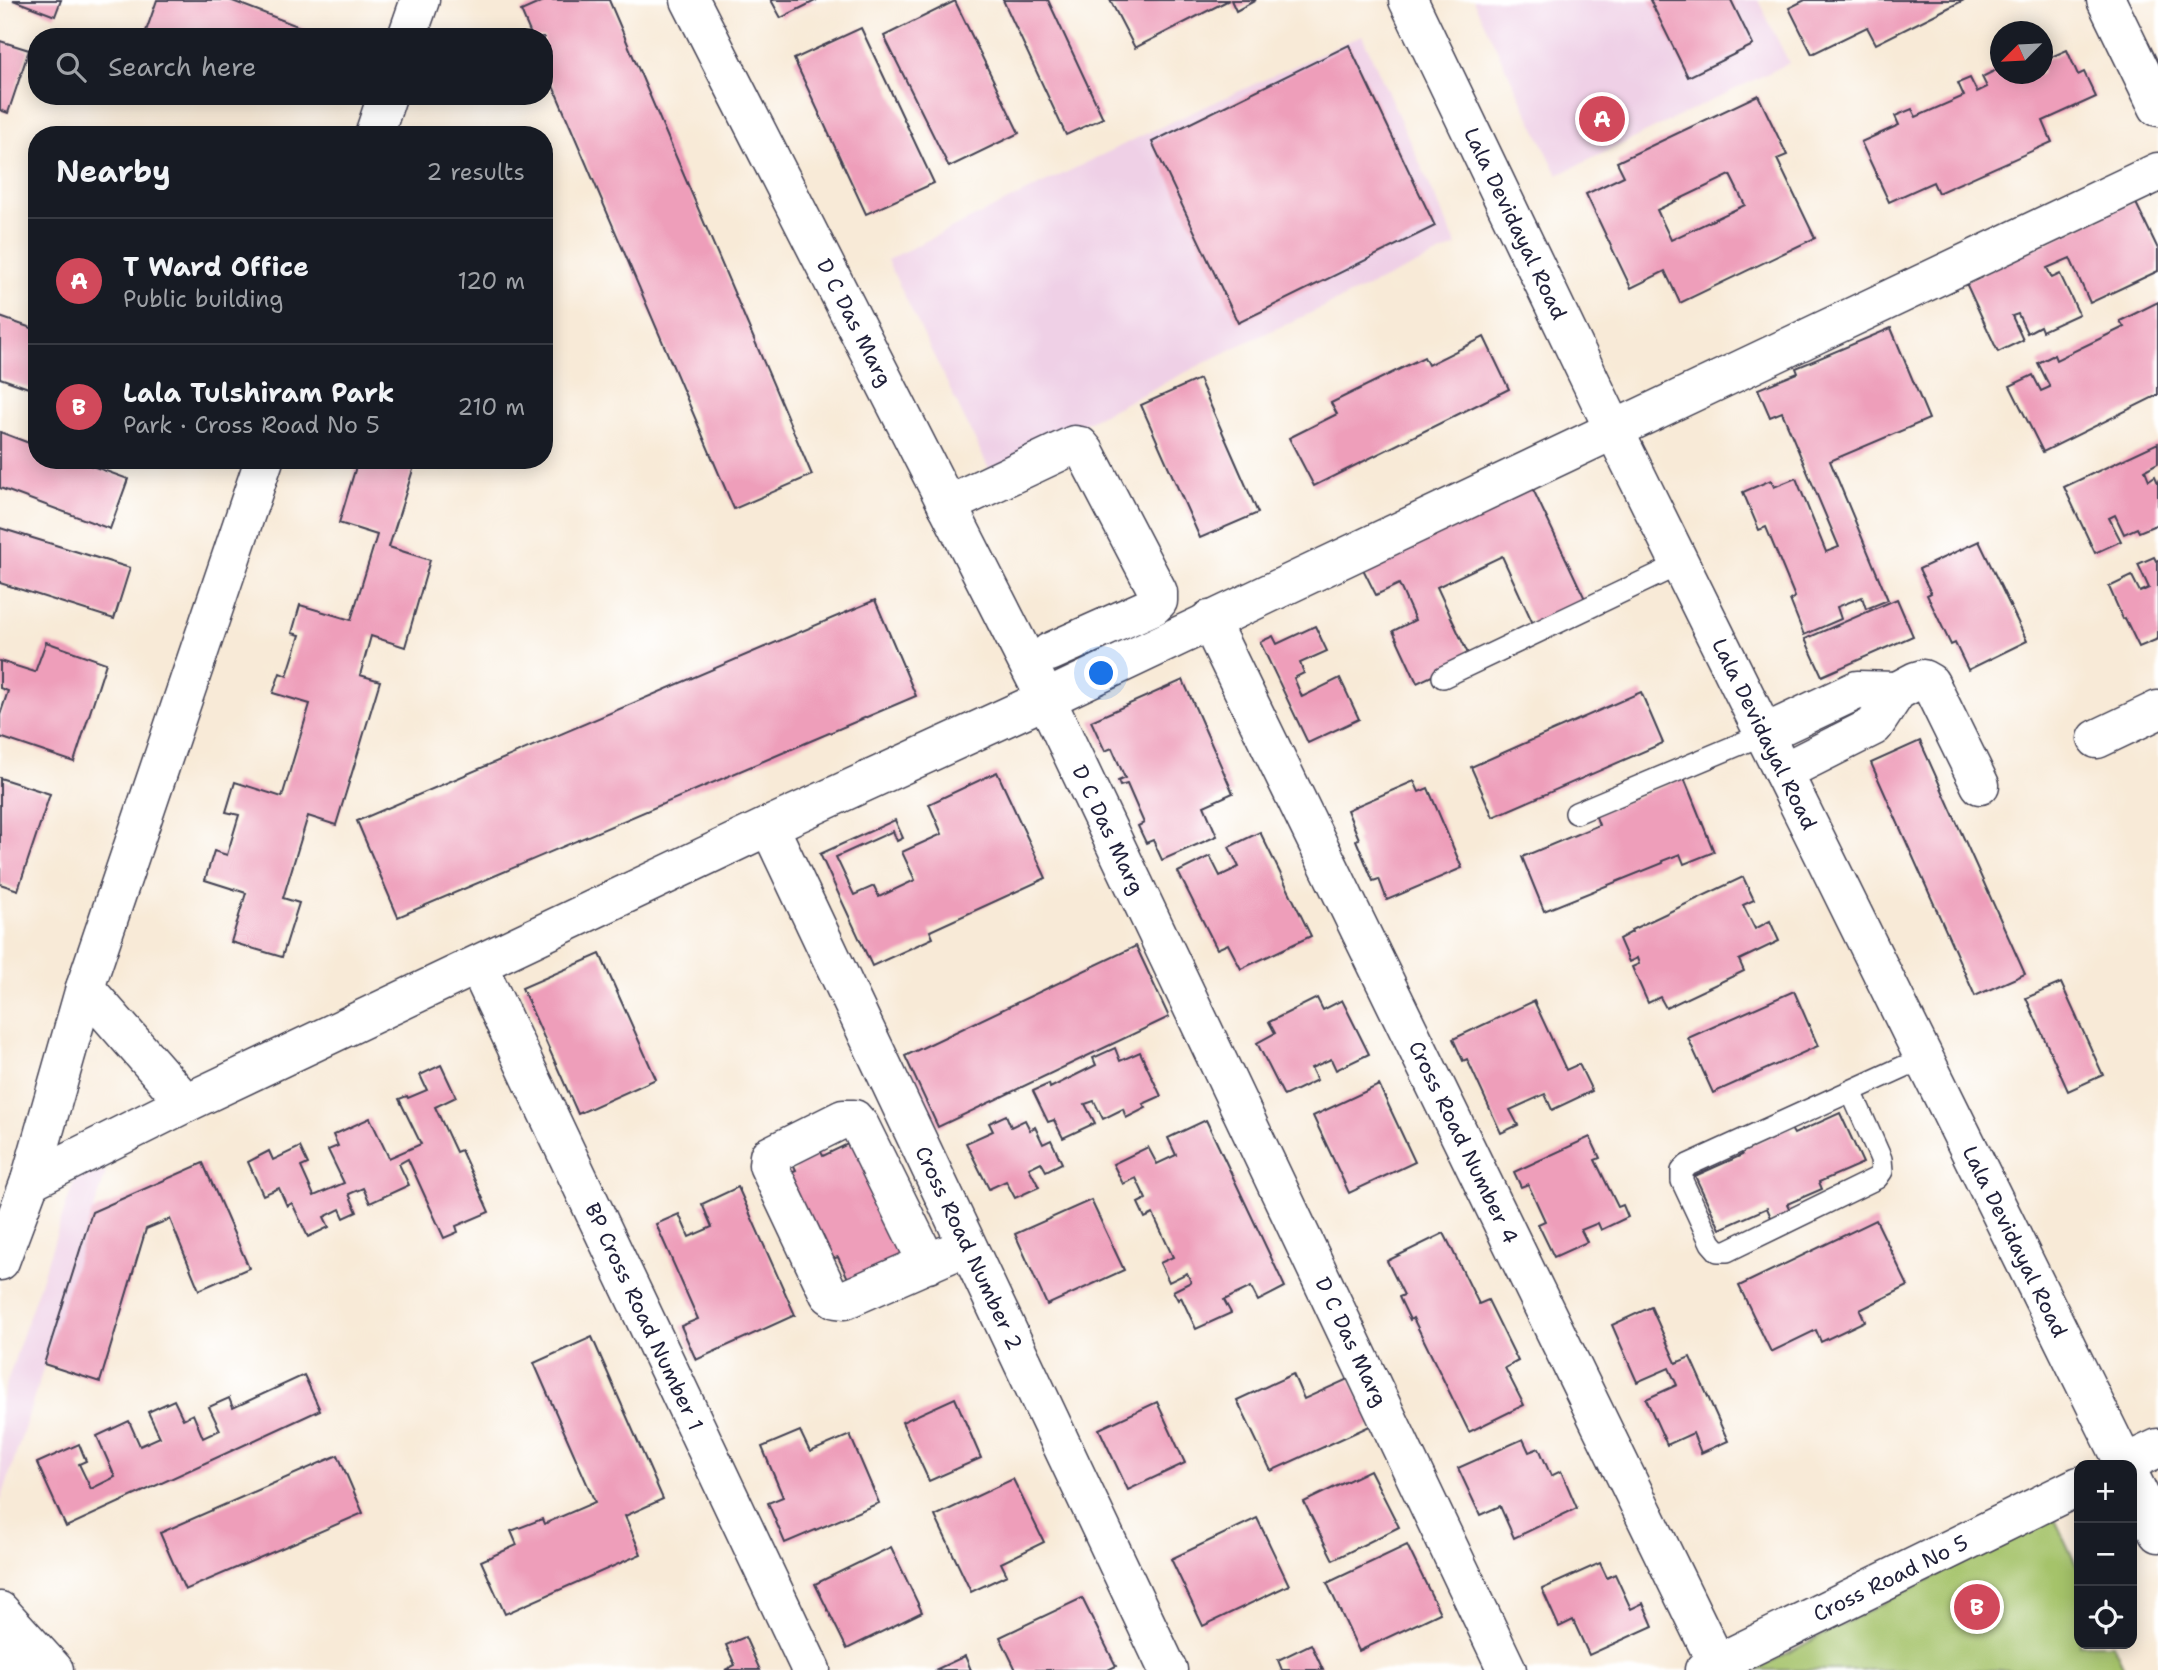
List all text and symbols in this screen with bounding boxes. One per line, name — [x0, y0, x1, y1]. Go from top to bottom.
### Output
north arrow — [1990, 21, 2053, 84]
search box — [28, 28, 553, 105]
icon: search — [52, 48, 90, 86]
text: Search here — [108, 49, 257, 84]
pin: A — [1579, 93, 1625, 145]
street label: Lala Devidayal Road — [1457, 123, 1573, 324]
text: Nearby — [56, 151, 171, 192]
text: 2 results — [426, 157, 525, 187]
text: T Ward Office — [123, 249, 309, 284]
street label: D C Das Marg — [810, 254, 899, 391]
text: A — [70, 266, 88, 296]
text: 120 m — [457, 266, 525, 296]
text: Public building — [123, 284, 283, 314]
text: Lala Tulshiram Park — [123, 375, 394, 410]
text: B — [72, 392, 86, 422]
text: 210 m — [457, 392, 525, 422]
text: Park · Cross Road No 5 — [123, 410, 380, 440]
street label: Lala Devidayal Road — [1705, 634, 1823, 835]
your location — [1084, 656, 1118, 690]
street label: D C Das Marg — [1065, 760, 1151, 899]
street label: Cross Road Number 4 — [1402, 1036, 1524, 1249]
street label: Lala Devidayal Road — [1956, 1141, 2074, 1342]
street label: Cross Road Number 2 — [908, 1142, 1029, 1355]
street label: BP Cross Road Number 1 — [578, 1198, 710, 1435]
street label: D C Das Marg — [1309, 1273, 1394, 1411]
map controls — [2074, 1460, 2137, 1649]
button: + — [2074, 1460, 2137, 1523]
button: − — [2074, 1523, 2137, 1586]
street label: Cross Road No 5 — [1809, 1528, 1973, 1628]
pin: B — [1954, 1581, 2000, 1633]
button: locate — [2074, 1586, 2137, 1649]

